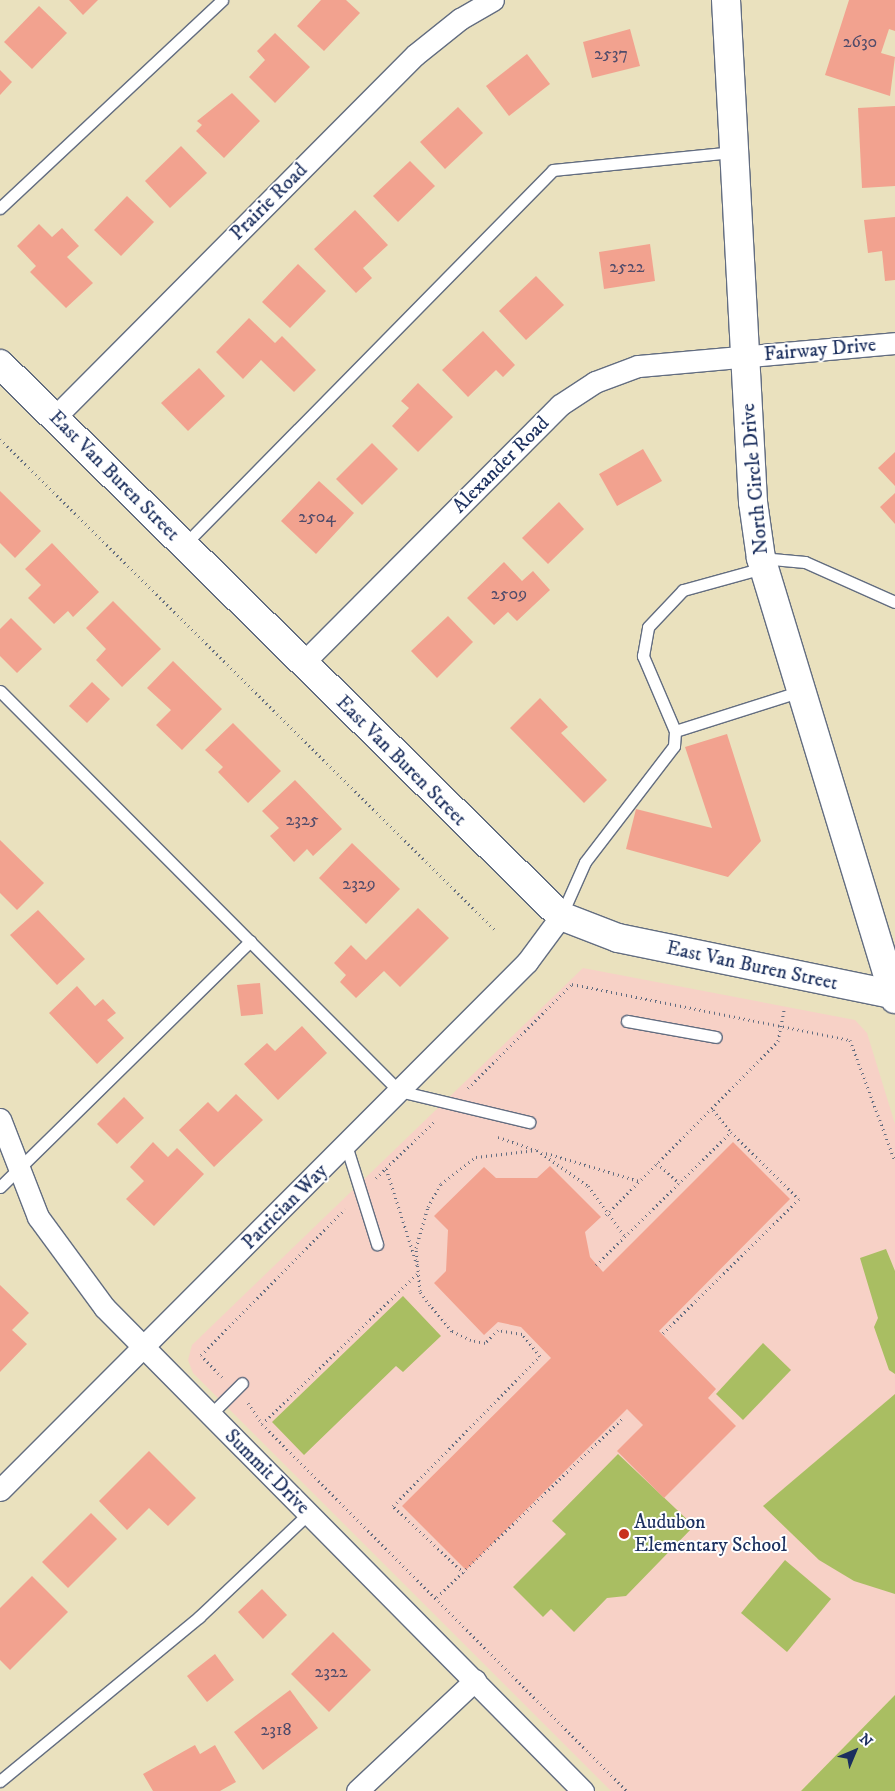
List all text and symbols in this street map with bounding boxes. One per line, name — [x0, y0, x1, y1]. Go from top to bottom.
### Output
house number: 2630 — [843, 31, 877, 53]
house number: 2537 — [594, 43, 628, 65]
street label: Prairie Road — [225, 158, 313, 246]
house number: 2522 — [609, 256, 645, 278]
street label: Fairway Drive — [763, 333, 877, 367]
street label: North Circle Drive — [736, 402, 774, 556]
street label: East Van Buren Street — [44, 406, 184, 546]
street label: Alexander Road — [448, 412, 554, 518]
house number: 2504 — [298, 506, 336, 528]
house number: 2509 — [491, 583, 527, 605]
street label: East Van Buren Street — [331, 691, 471, 831]
house number: 2325 — [285, 809, 319, 831]
house number: 2329 — [342, 873, 376, 895]
street label: East Van Buren Street — [664, 936, 840, 996]
street label: Patrician Way — [237, 1159, 333, 1255]
street label: Summit Drive — [219, 1424, 315, 1520]
place label: Audubon Elementary School — [634, 1510, 787, 1557]
marker: Audubon Elementary School — [618, 1528, 630, 1540]
house number: 2322 — [314, 1661, 348, 1683]
house number: 2318 — [260, 1719, 292, 1741]
north arrow — [830, 1726, 880, 1776]
text: N — [855, 1730, 876, 1751]

